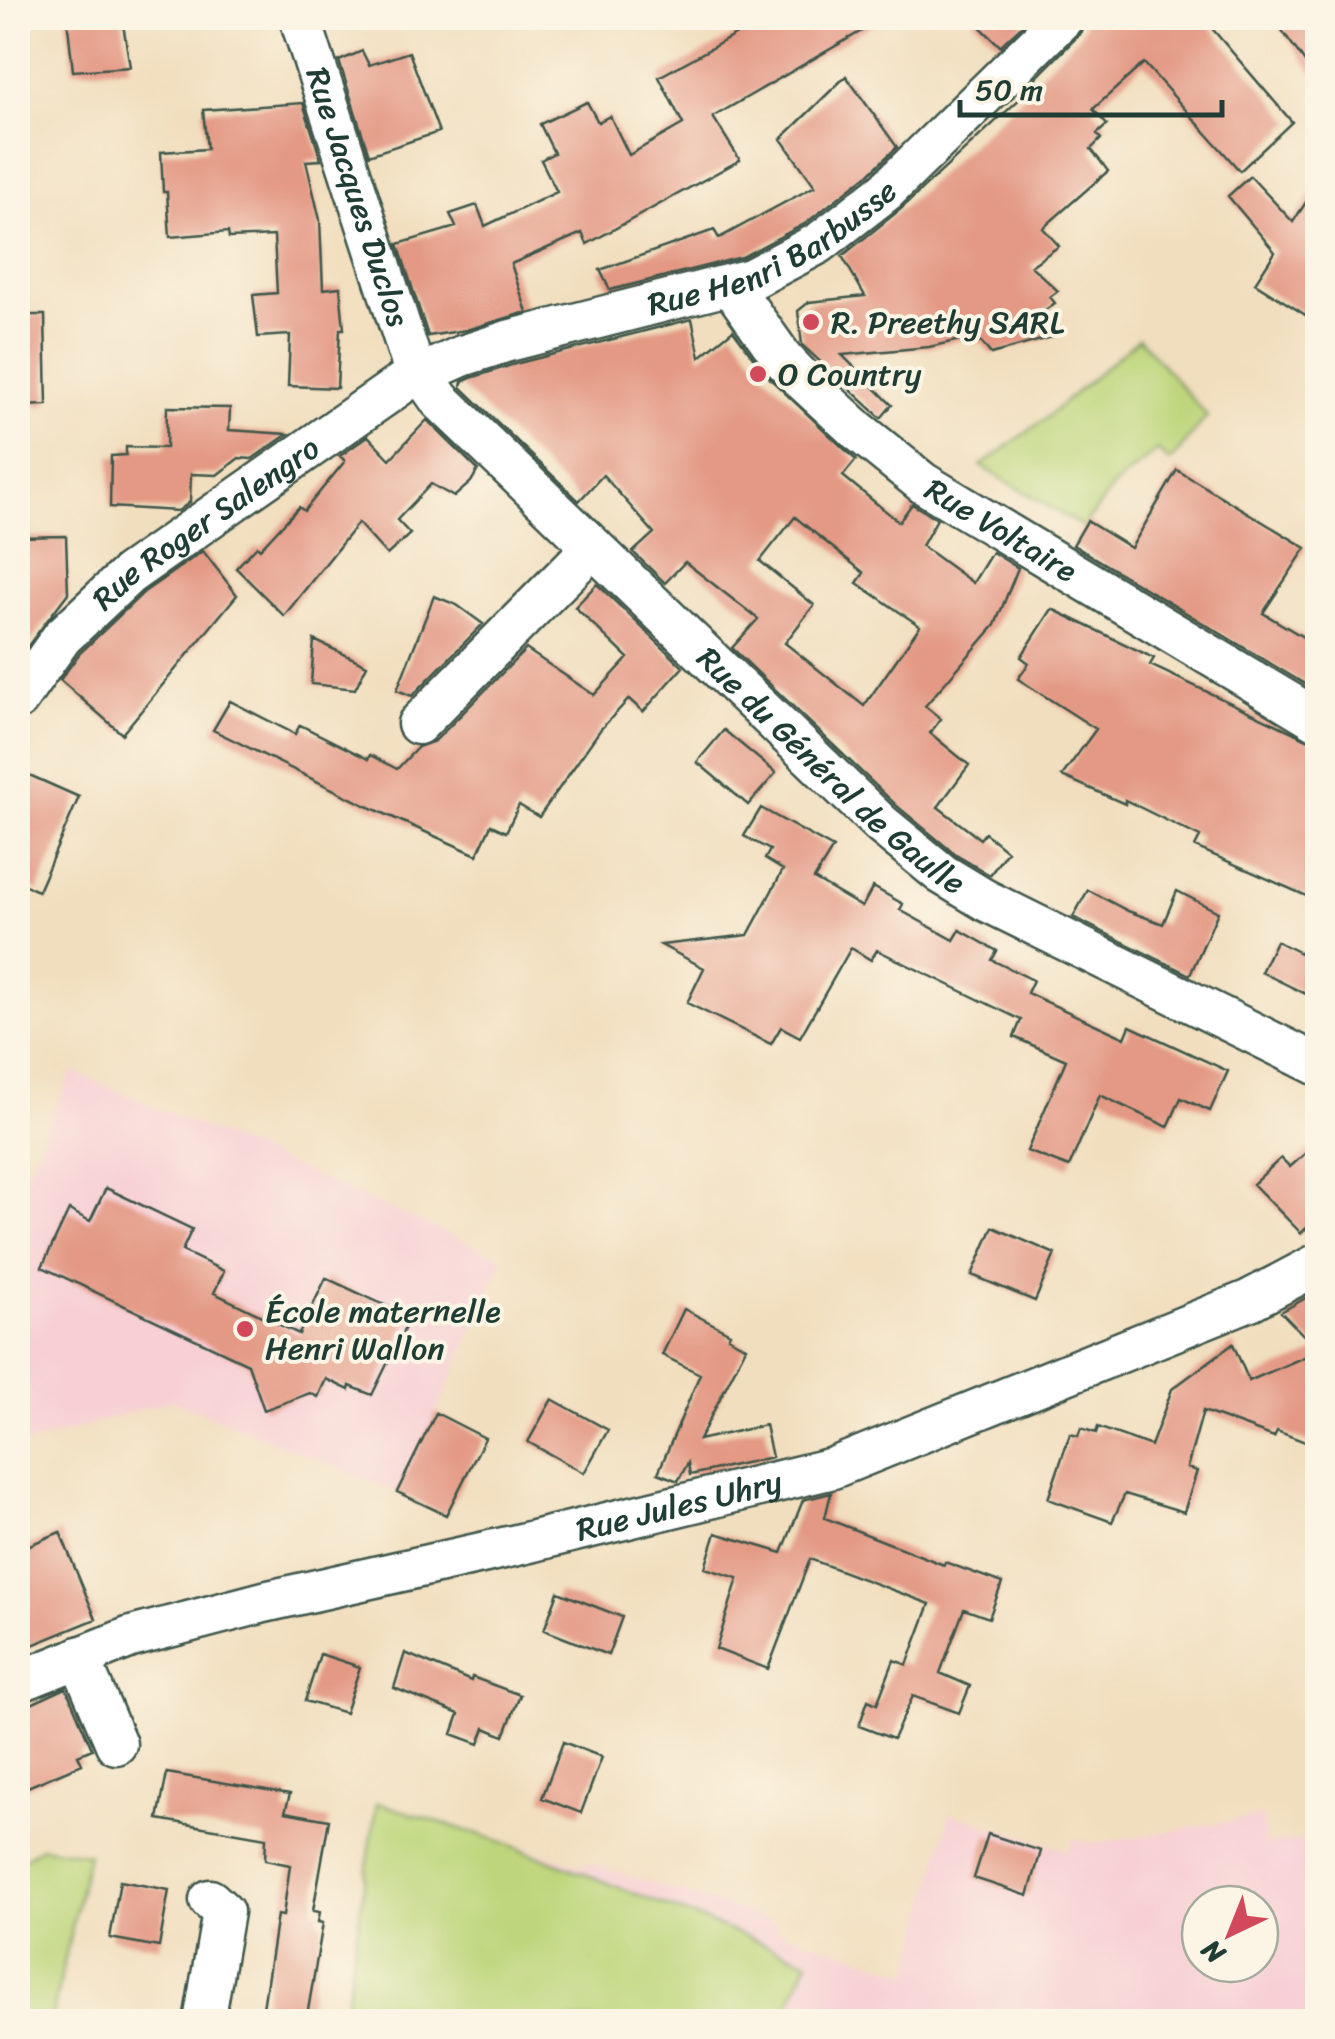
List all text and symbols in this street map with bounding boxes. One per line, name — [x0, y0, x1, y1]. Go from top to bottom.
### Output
scale bar — [960, 55, 1222, 117]
street label: Rue Jacques Duclos — [289, 60, 426, 334]
text: 50 m — [975, 63, 1043, 117]
street label: Rue Henri Barbusse — [641, 164, 910, 333]
place label: R. Preethy SARL — [831, 294, 1064, 351]
marker: R. Preethy SARL — [800, 311, 822, 333]
place label: O Country — [778, 346, 922, 403]
marker: O Country — [747, 363, 769, 385]
street label: Rue Roger Salengro — [78, 421, 332, 625]
street label: Rue Voltaire — [913, 462, 1088, 599]
street label: Rue du Général de Gaulle — [682, 632, 977, 911]
place label: École maternelle Henri Wallon — [265, 1283, 501, 1377]
marker: École maternelle Henri Wallon — [234, 1318, 256, 1340]
street label: Rue Jules Uhry — [570, 1453, 788, 1559]
north arrow — [1180, 1884, 1280, 1984]
text: N — [1189, 1927, 1238, 1977]

